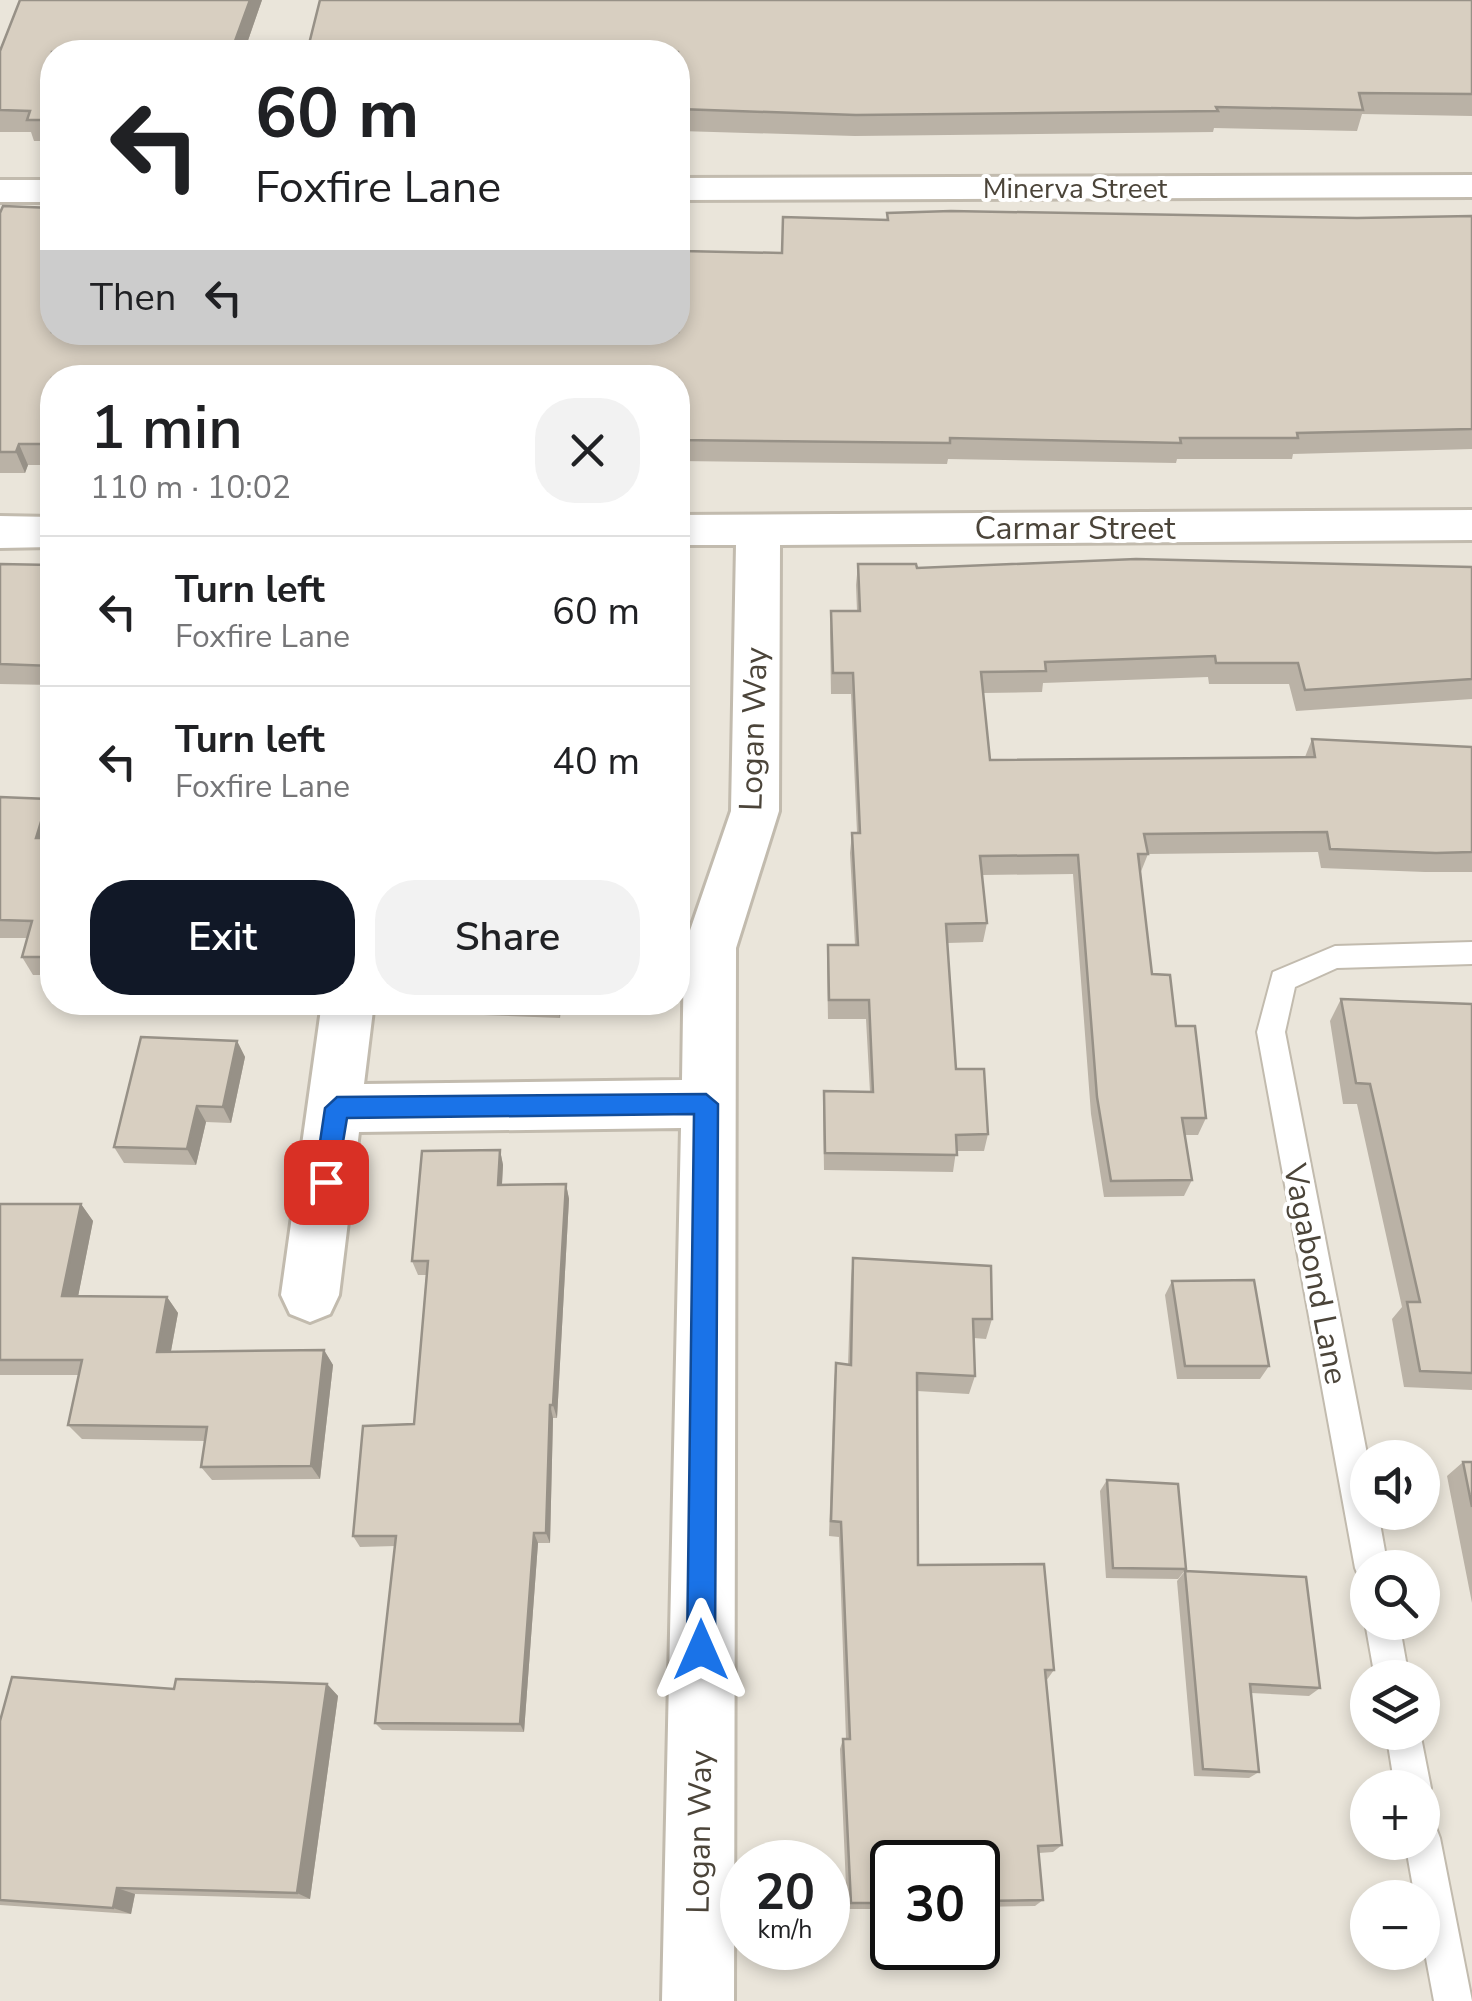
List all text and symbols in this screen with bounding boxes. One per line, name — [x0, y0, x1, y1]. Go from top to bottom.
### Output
text: 60 m — [255, 66, 419, 162]
icon: left — [90, 80, 220, 210]
text: Foxfire Lane — [255, 157, 501, 218]
street label: Minerva Street — [983, 170, 1168, 208]
icon: left — [196, 270, 251, 325]
text: Then — [90, 272, 176, 323]
text: 1 min — [90, 387, 243, 469]
button: close — [535, 398, 640, 503]
text: 110 m · 10:02 — [90, 466, 291, 509]
street label: Carmar Street — [975, 507, 1176, 550]
text: Turn left — [175, 564, 325, 615]
icon: left — [90, 584, 145, 639]
text: 60 m — [552, 586, 640, 637]
text: Foxfire Lane — [175, 615, 350, 658]
street label: Logan Way — [729, 646, 778, 812]
text: Turn left — [175, 714, 325, 765]
icon: left — [90, 734, 145, 789]
text: 40 m — [552, 736, 640, 787]
text: Foxfire Lane — [175, 765, 350, 808]
button: Exit — [90, 880, 355, 995]
button: Share — [375, 880, 640, 995]
pin — [284, 1140, 369, 1225]
icon: arrive — [299, 1155, 354, 1210]
street label: Vagabond Lane — [1273, 1159, 1358, 1388]
map controls — [1350, 1440, 1440, 1970]
button: sound — [1350, 1440, 1440, 1530]
button: search — [1350, 1550, 1440, 1640]
position arrow — [649, 1598, 753, 1702]
button: layers — [1350, 1660, 1440, 1750]
street label: Logan Way — [677, 1749, 722, 1914]
button: + — [1350, 1770, 1440, 1860]
speed limit sign: 30 — [870, 1840, 1000, 1970]
text: 20 — [755, 1858, 815, 1927]
button: − — [1350, 1880, 1440, 1970]
text: km/h — [757, 1913, 813, 1947]

